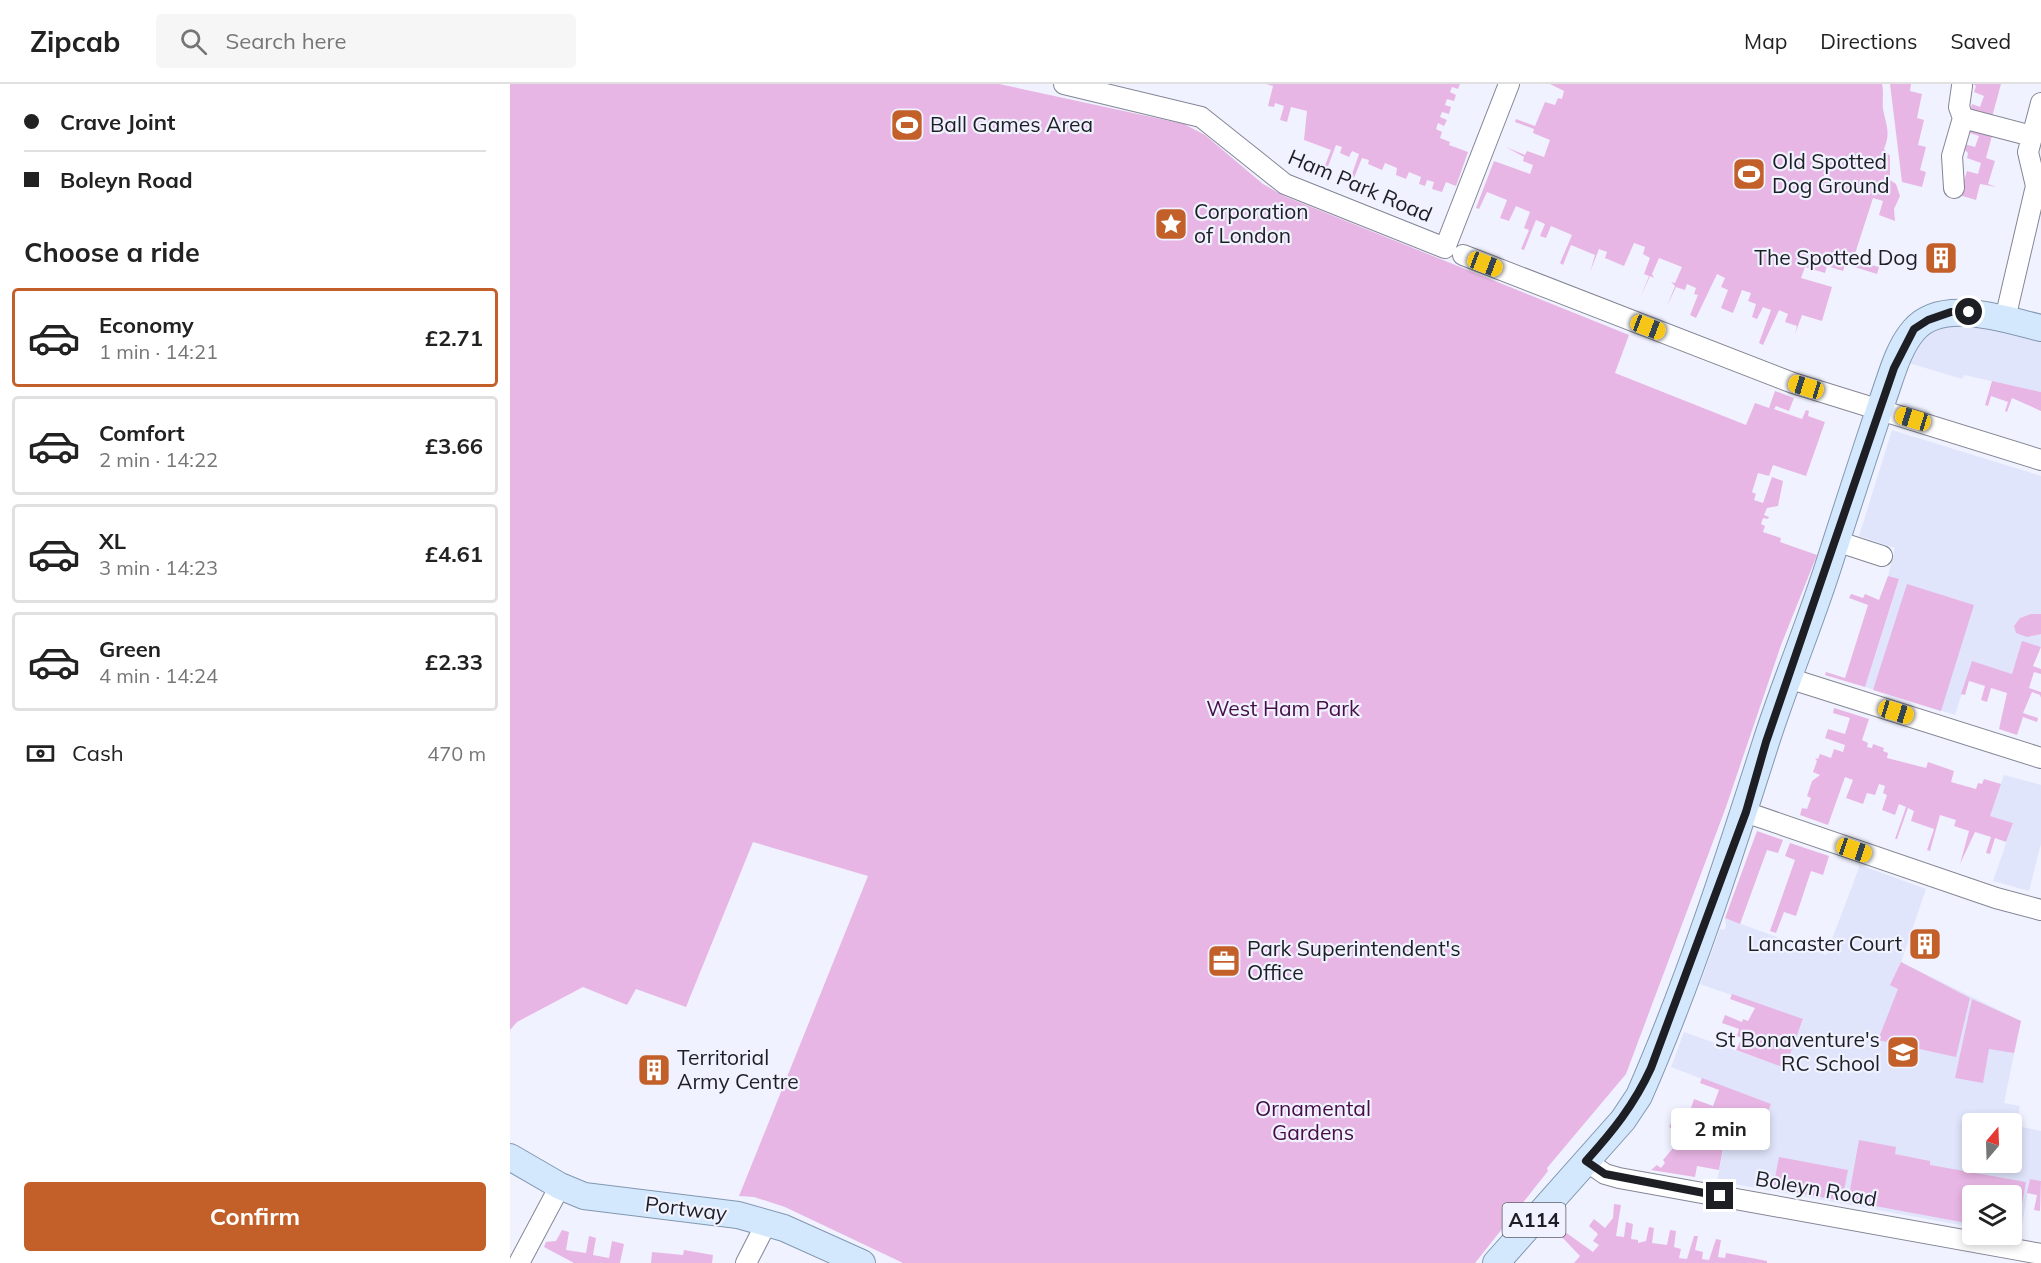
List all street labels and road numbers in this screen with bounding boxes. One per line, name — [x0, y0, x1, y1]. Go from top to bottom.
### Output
street label: Ham Park Road — [1285, 143, 1436, 227]
street label: Boleyn Road — [1753, 1165, 1879, 1211]
street label: Portway — [644, 1190, 729, 1226]
road number: A114 — [1502, 1203, 1566, 1237]

